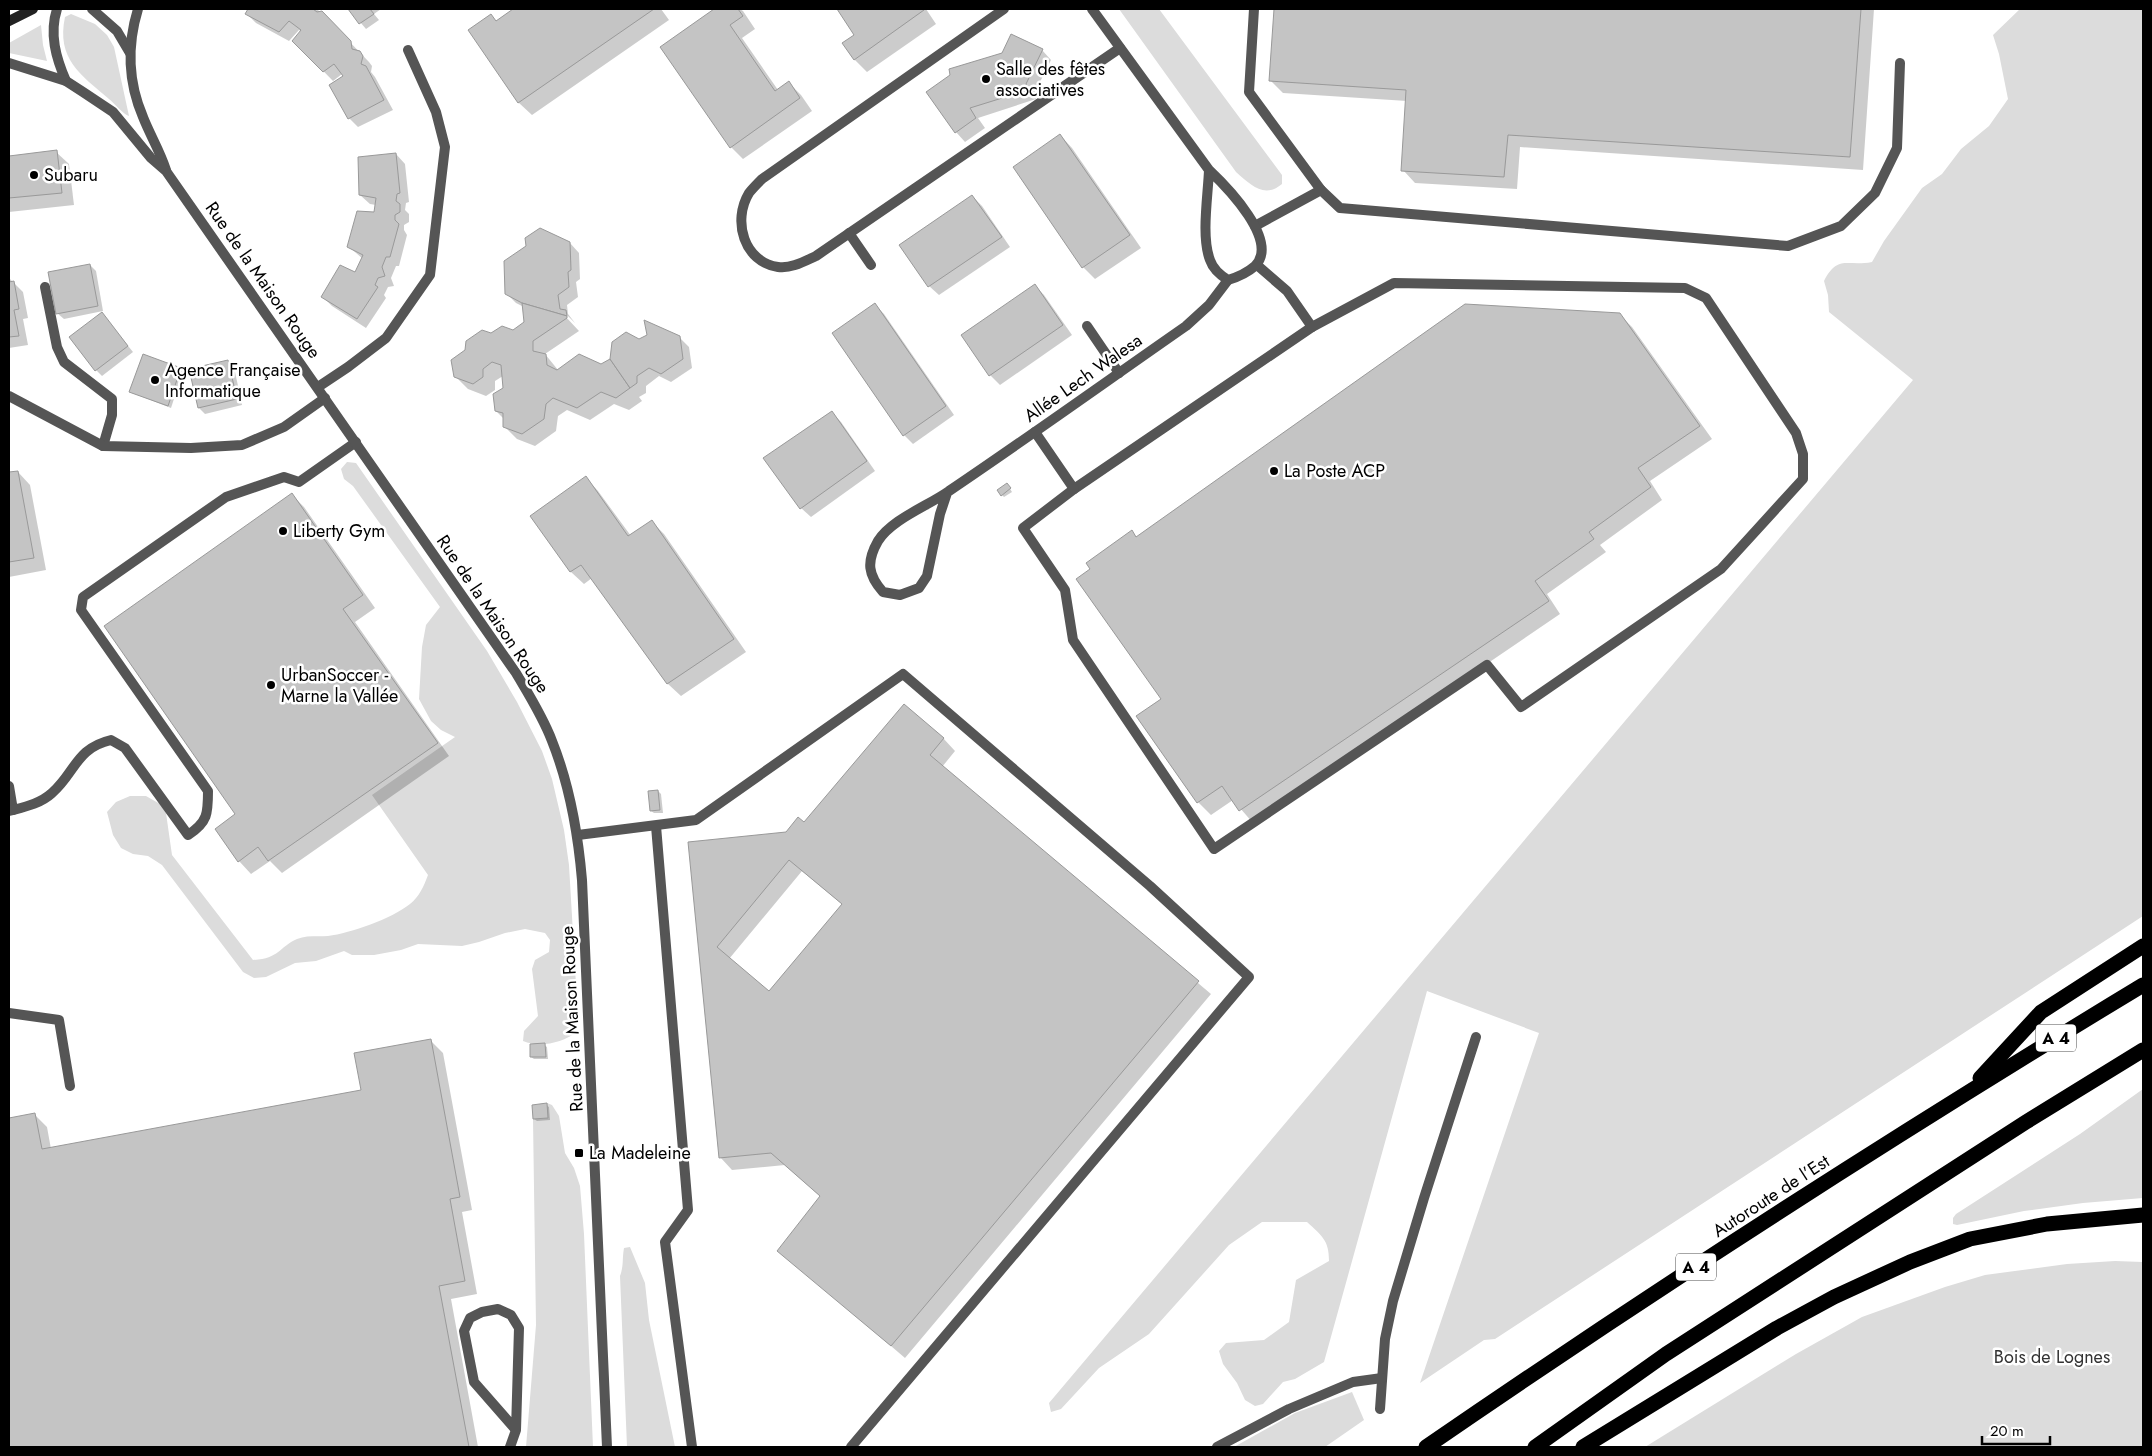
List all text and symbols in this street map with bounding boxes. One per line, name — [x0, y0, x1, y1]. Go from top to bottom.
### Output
place label: Salle des fêtes associatives — [996, 56, 1105, 103]
marker: Salle des fêtes associatives — [980, 73, 992, 85]
place label: Subaru — [44, 162, 98, 188]
marker: Subaru — [28, 169, 40, 181]
street label: Rue de la Maison Rouge — [199, 196, 327, 364]
street label: Allée Lech Walesa — [1019, 328, 1147, 428]
place label: Agence Française Informatique — [165, 357, 301, 404]
marker: Agence Française Informatique — [149, 374, 161, 386]
place label: La Poste ACP — [1284, 458, 1385, 484]
marker: La Poste ACP — [1268, 465, 1280, 477]
place label: Liberty Gym — [293, 518, 385, 544]
marker: Liberty Gym — [277, 525, 289, 537]
street label: Rue de la Maison Rouge — [430, 530, 556, 698]
place label: UrbanSoccer - Marne la Vallée — [281, 662, 398, 709]
marker: UrbanSoccer - Marne la Vallée — [265, 679, 277, 691]
street label: Rue de la Maison Rouge — [554, 925, 590, 1113]
road number: A 4 — [2036, 1024, 2076, 1052]
place label: La Madeleine — [589, 1140, 691, 1166]
marker: La Madeleine — [573, 1147, 585, 1159]
street label: Autoroute de l’Est — [1707, 1148, 1835, 1244]
road number: A 4 — [1676, 1254, 1716, 1280]
park label: Bois de Lognes — [1994, 1344, 2110, 1370]
scale bar — [1982, 1414, 2050, 1446]
text: 20 m — [1990, 1420, 2024, 1442]

